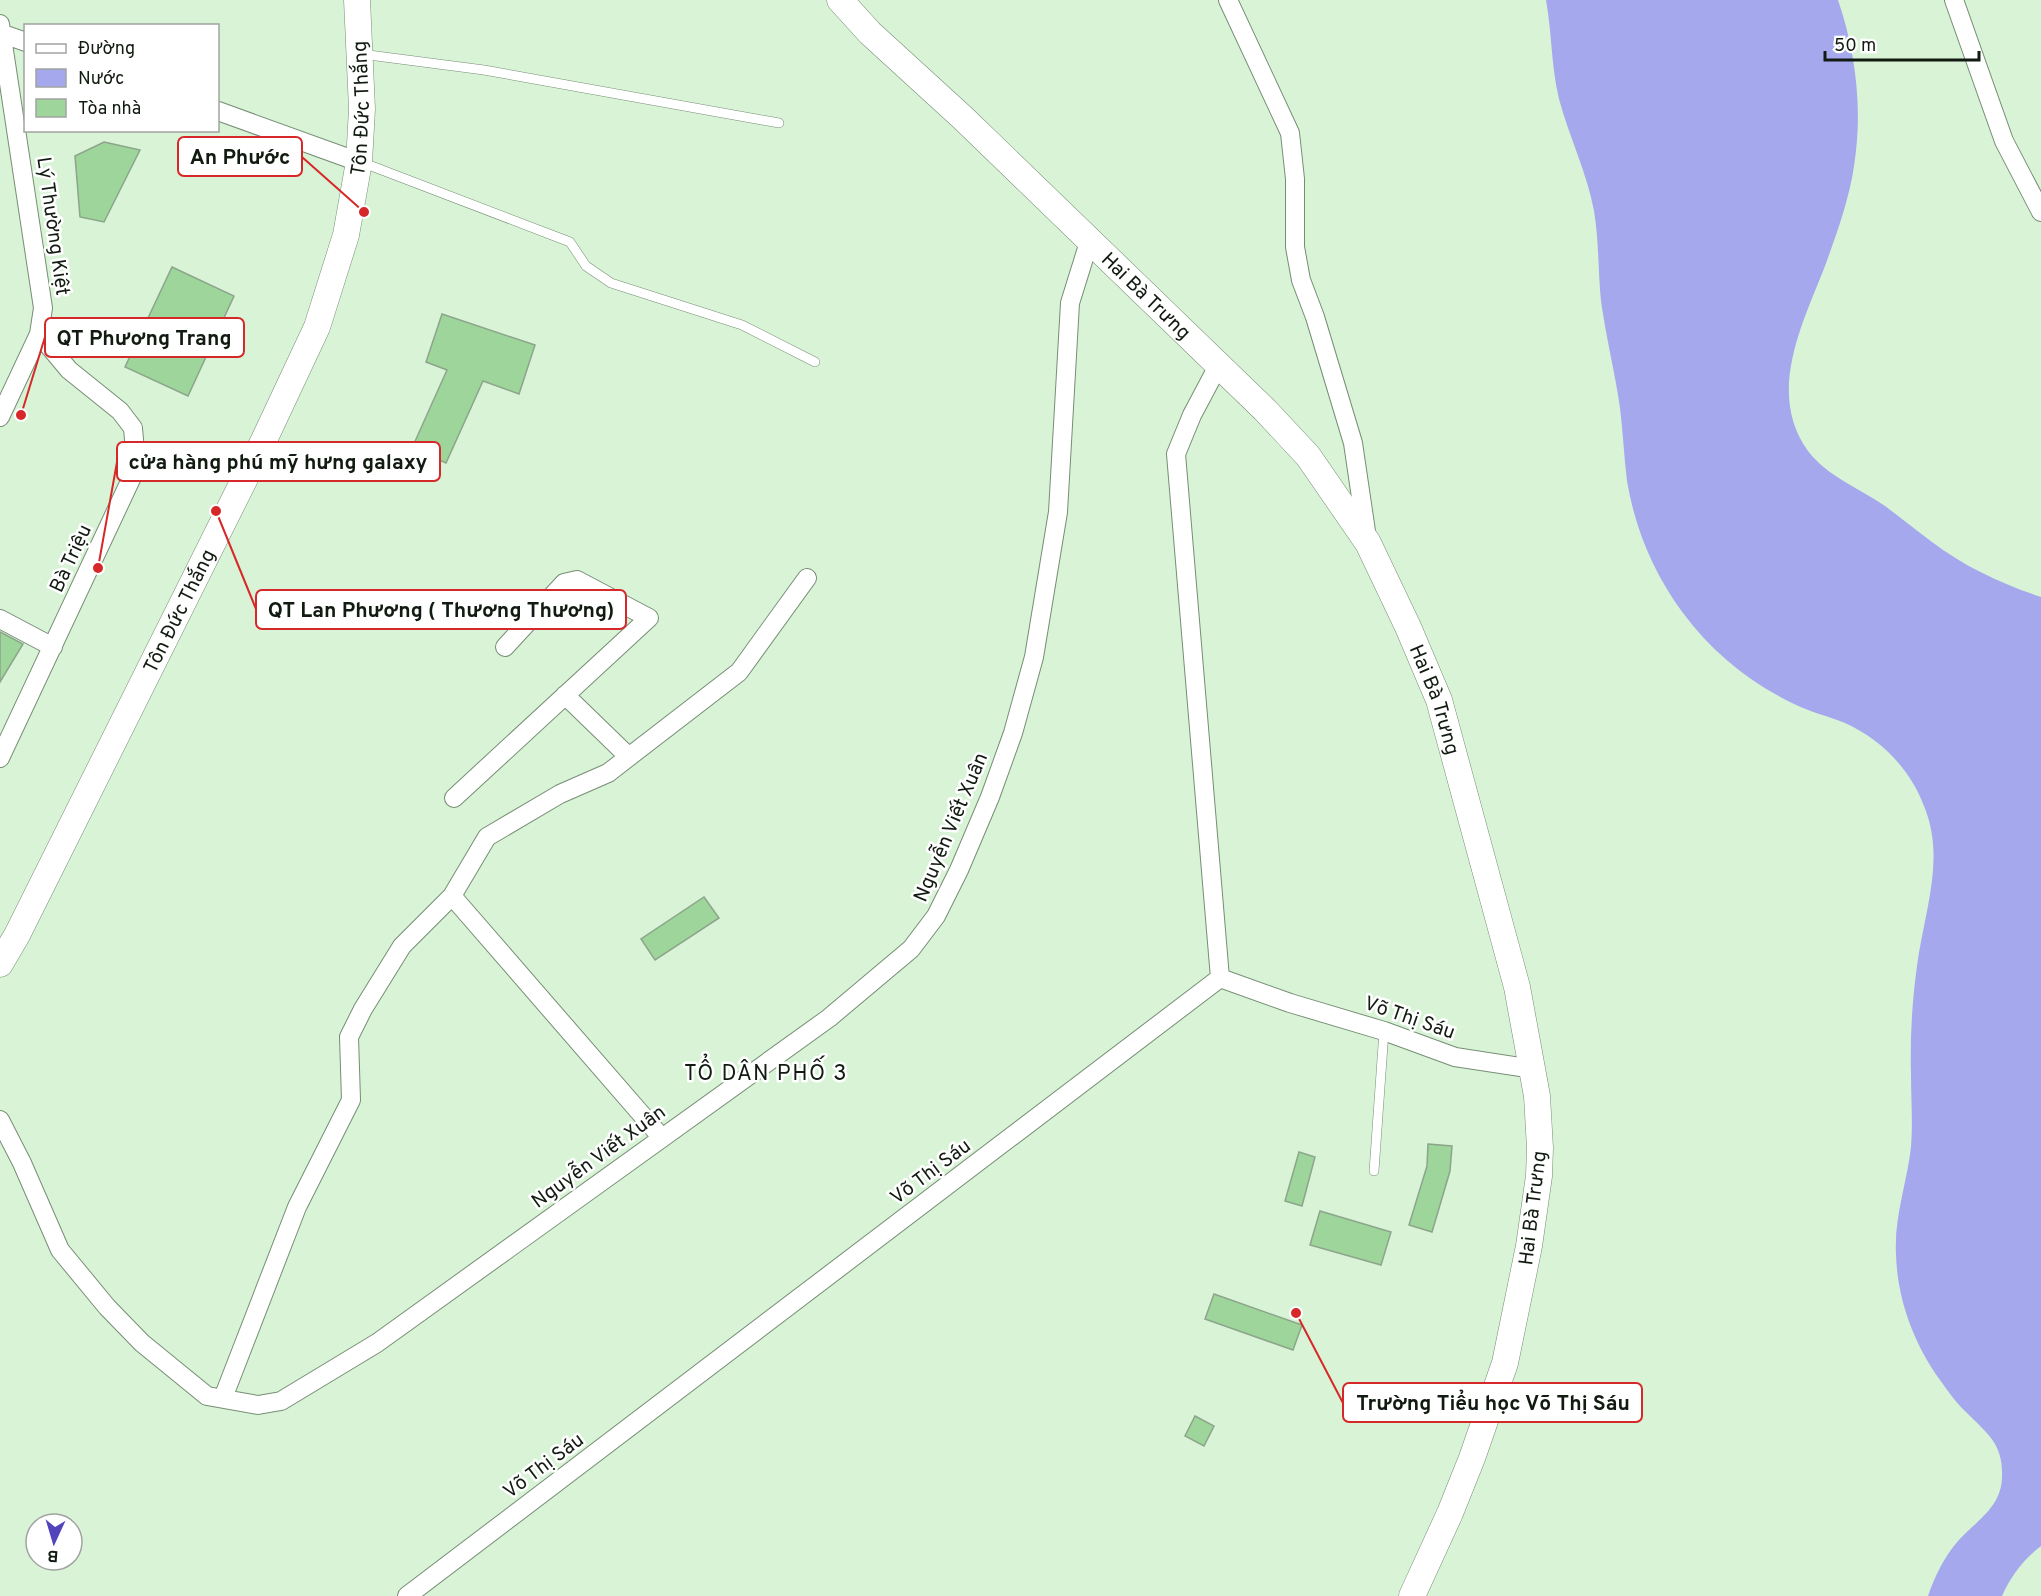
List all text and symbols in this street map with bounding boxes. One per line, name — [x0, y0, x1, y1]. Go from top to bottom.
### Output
legend — [24, 24, 219, 132]
scale bar — [1825, 24, 1980, 62]
text: 50 m — [1834, 35, 1876, 58]
text: Đường — [78, 38, 135, 61]
street label: Tôn Đức Thắng — [346, 40, 377, 178]
text: Nước — [78, 68, 124, 91]
text: Tòa nhà — [78, 98, 141, 121]
callout: An Phước — [178, 137, 302, 176]
text: An Phước — [190, 145, 290, 172]
street label: Lý Thường Kiệt — [29, 155, 75, 297]
street label: Hai Bà Trưng — [1095, 248, 1196, 346]
callout: QT Phương Trang — [45, 318, 244, 357]
text: QT Phương Trang — [56, 326, 232, 353]
callout: cửa hàng phú mỹ hưng galaxy — [117, 442, 440, 481]
text: cửa hàng phú mỹ hưng galaxy — [128, 450, 428, 477]
street label: Bà Triệu — [45, 521, 99, 597]
street label: Tôn Đức Thắng — [139, 545, 222, 678]
callout: QT Lan Phương ( Thương Thương) — [256, 590, 626, 629]
text: QT Lan Phương ( Thương Thương) — [268, 598, 614, 625]
street label: Hai Bà Trưng — [1402, 641, 1464, 758]
street label: Nguyễn Viết Xuân — [907, 748, 995, 906]
street label: Võ Thị Sáu — [1360, 991, 1458, 1047]
district label: TỔ DÂN PHỐ 3 — [684, 1053, 848, 1088]
street label: Nguyễn Viết Xuân — [526, 1098, 671, 1215]
street label: Võ Thị Sáu — [886, 1134, 977, 1211]
street label: Hai Bà Trưng — [1514, 1149, 1554, 1267]
callout: Trường Tiểu học Võ Thị Sáu — [1343, 1383, 1642, 1422]
text: Trường Tiểu học Võ Thị Sáu — [1356, 1389, 1630, 1418]
street label: Võ Thị Sáu — [499, 1428, 590, 1505]
north arrow — [24, 1512, 84, 1572]
text: B — [47, 1545, 59, 1565]

